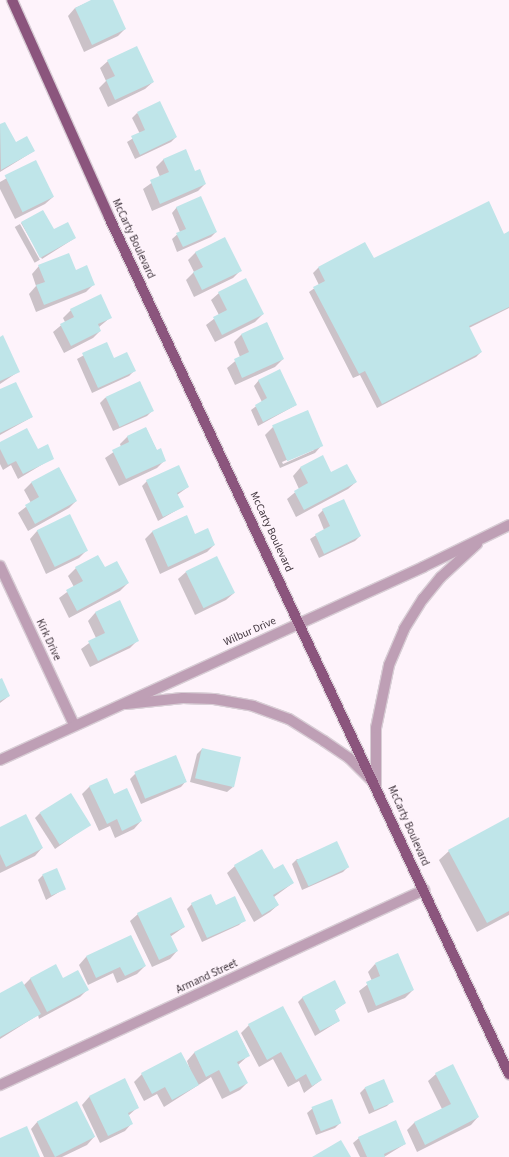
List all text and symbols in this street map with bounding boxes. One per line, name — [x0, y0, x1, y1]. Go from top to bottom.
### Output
street label: McCarty Boulevard — [109, 197, 157, 281]
street label: McCarty Boulevard — [247, 490, 295, 574]
street label: Wilbur Drive — [222, 615, 278, 649]
street label: Kirk Drive — [33, 617, 63, 663]
street label: McCarty Boulevard — [384, 784, 432, 868]
street label: Armand Street — [174, 957, 240, 997]

